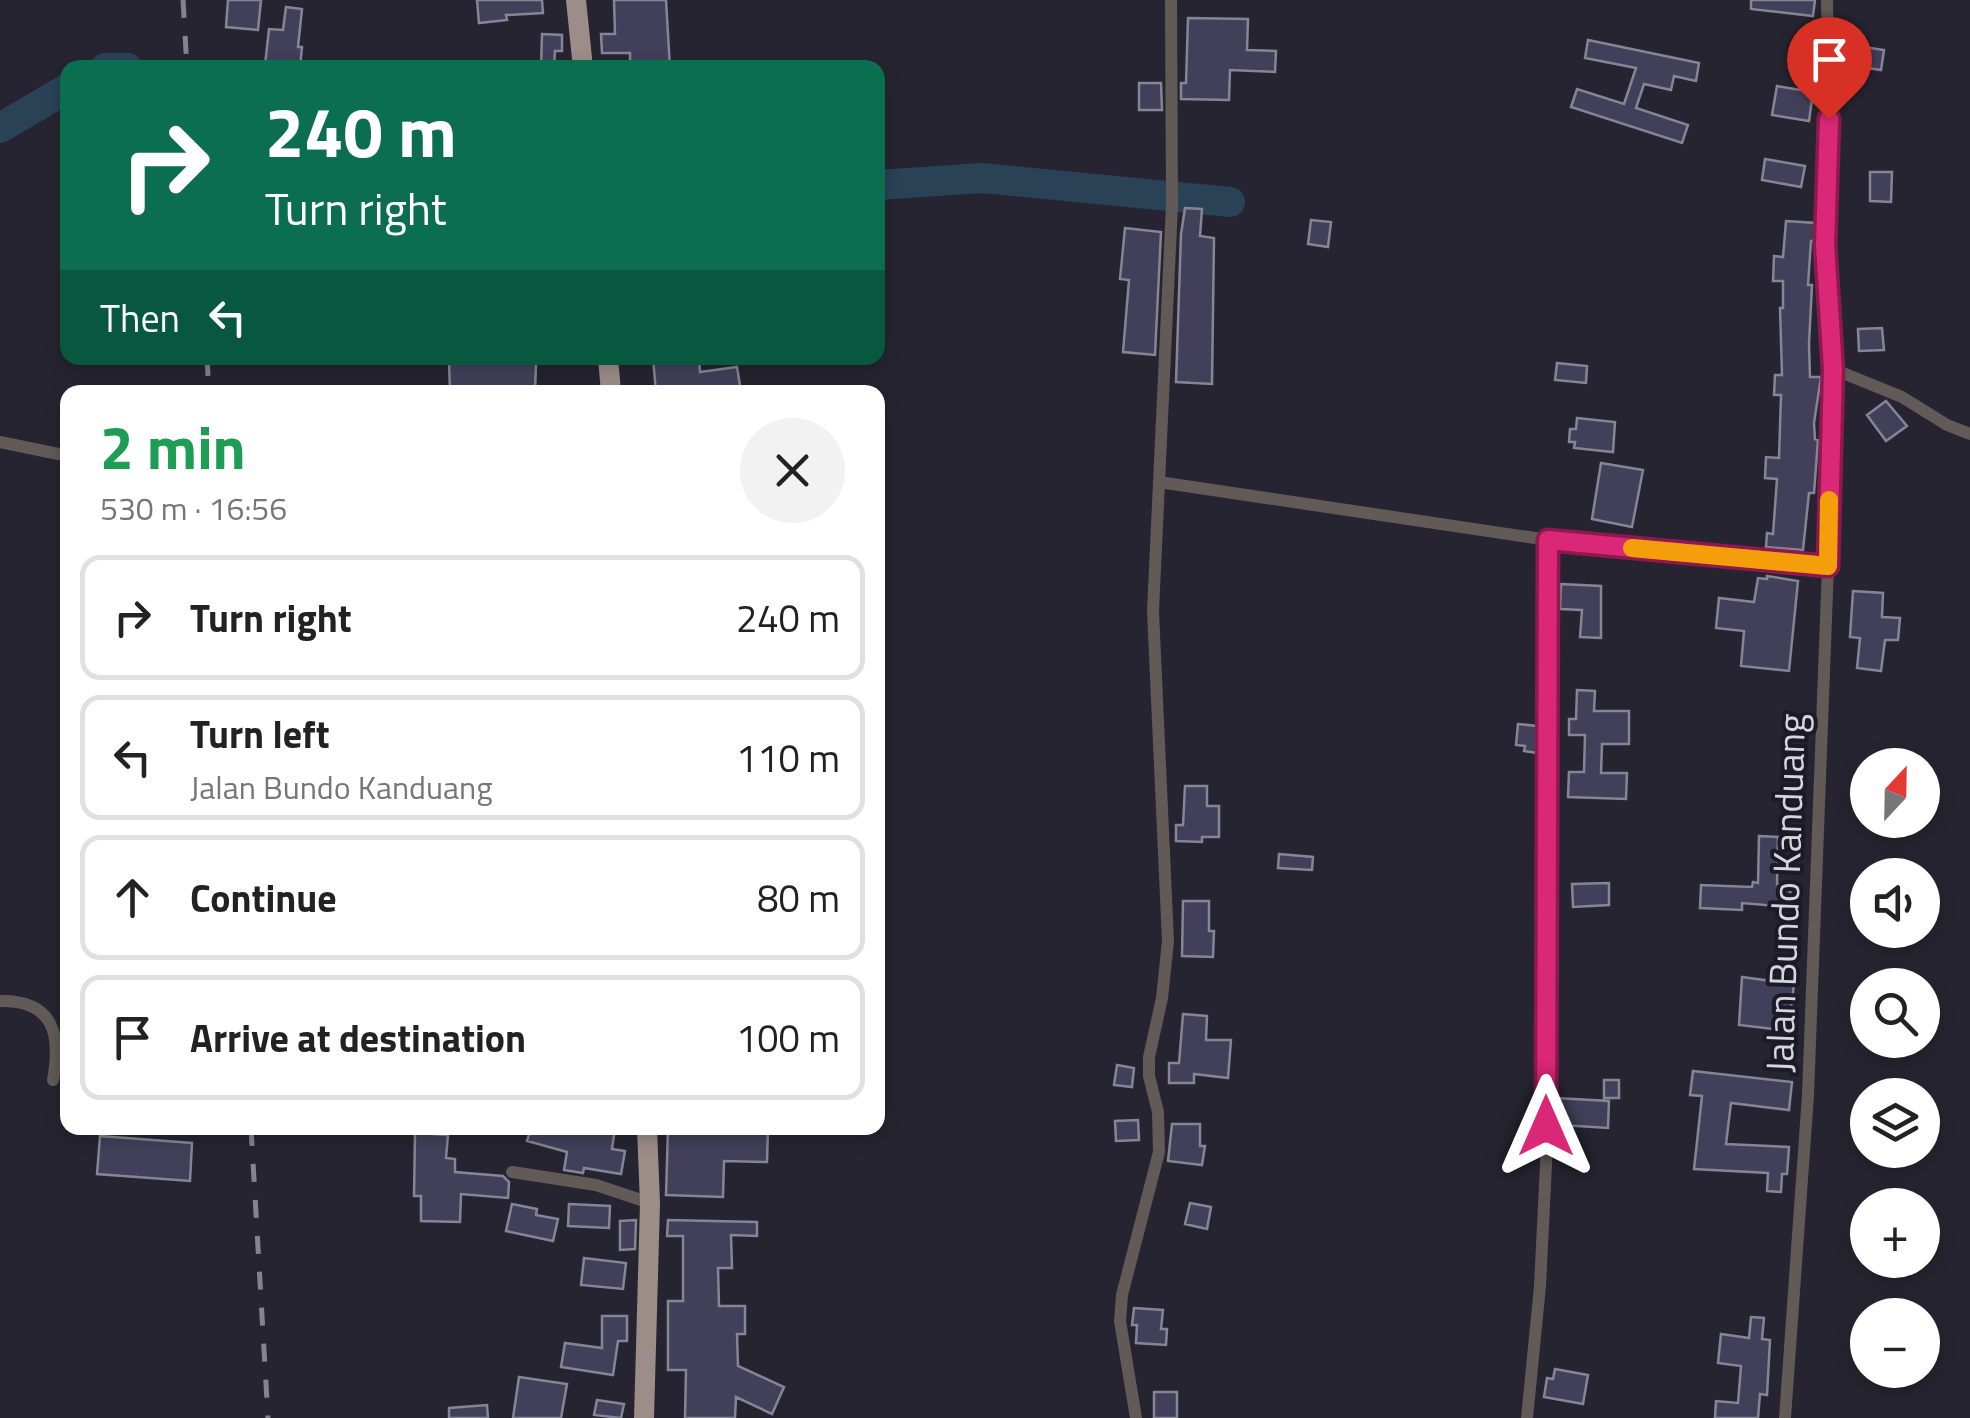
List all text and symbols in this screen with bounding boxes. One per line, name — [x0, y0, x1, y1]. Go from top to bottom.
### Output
pin — [1787, 17, 1872, 120]
icon: arrive — [1802, 32, 1857, 87]
text: 240 m — [265, 78, 457, 184]
icon: right — [100, 100, 230, 230]
text: Turn right — [265, 174, 447, 242]
text: Then — [100, 289, 180, 347]
icon: left — [200, 290, 255, 345]
text: 2 min — [100, 401, 246, 492]
button: close — [740, 418, 845, 523]
text: 530 m · 16:56 — [100, 484, 287, 532]
text: Turn right — [190, 589, 352, 647]
text: 240 m — [736, 589, 840, 647]
icon: right — [105, 590, 160, 645]
text: Turn left — [190, 705, 330, 763]
street label: Jalan Bundo Kanduang — [1750, 712, 1820, 1074]
text: 110 m — [736, 729, 840, 787]
icon: left — [105, 730, 160, 785]
north arrow — [1850, 748, 1940, 838]
map controls — [1850, 748, 1940, 1388]
text: Jalan Bundo Kanduang — [190, 763, 493, 811]
button: sound — [1850, 858, 1940, 948]
text: Continue — [190, 869, 337, 927]
text: 80 m — [757, 869, 840, 927]
icon: ahead — [105, 870, 160, 925]
button: search — [1850, 968, 1940, 1058]
text: Arrive at destination — [190, 1009, 526, 1067]
text: 100 m — [736, 1009, 840, 1067]
icon: arrive — [105, 1010, 160, 1065]
position arrow — [1494, 1074, 1598, 1178]
button: layers — [1850, 1078, 1940, 1168]
button: + — [1850, 1188, 1940, 1278]
button: − — [1850, 1298, 1940, 1388]

